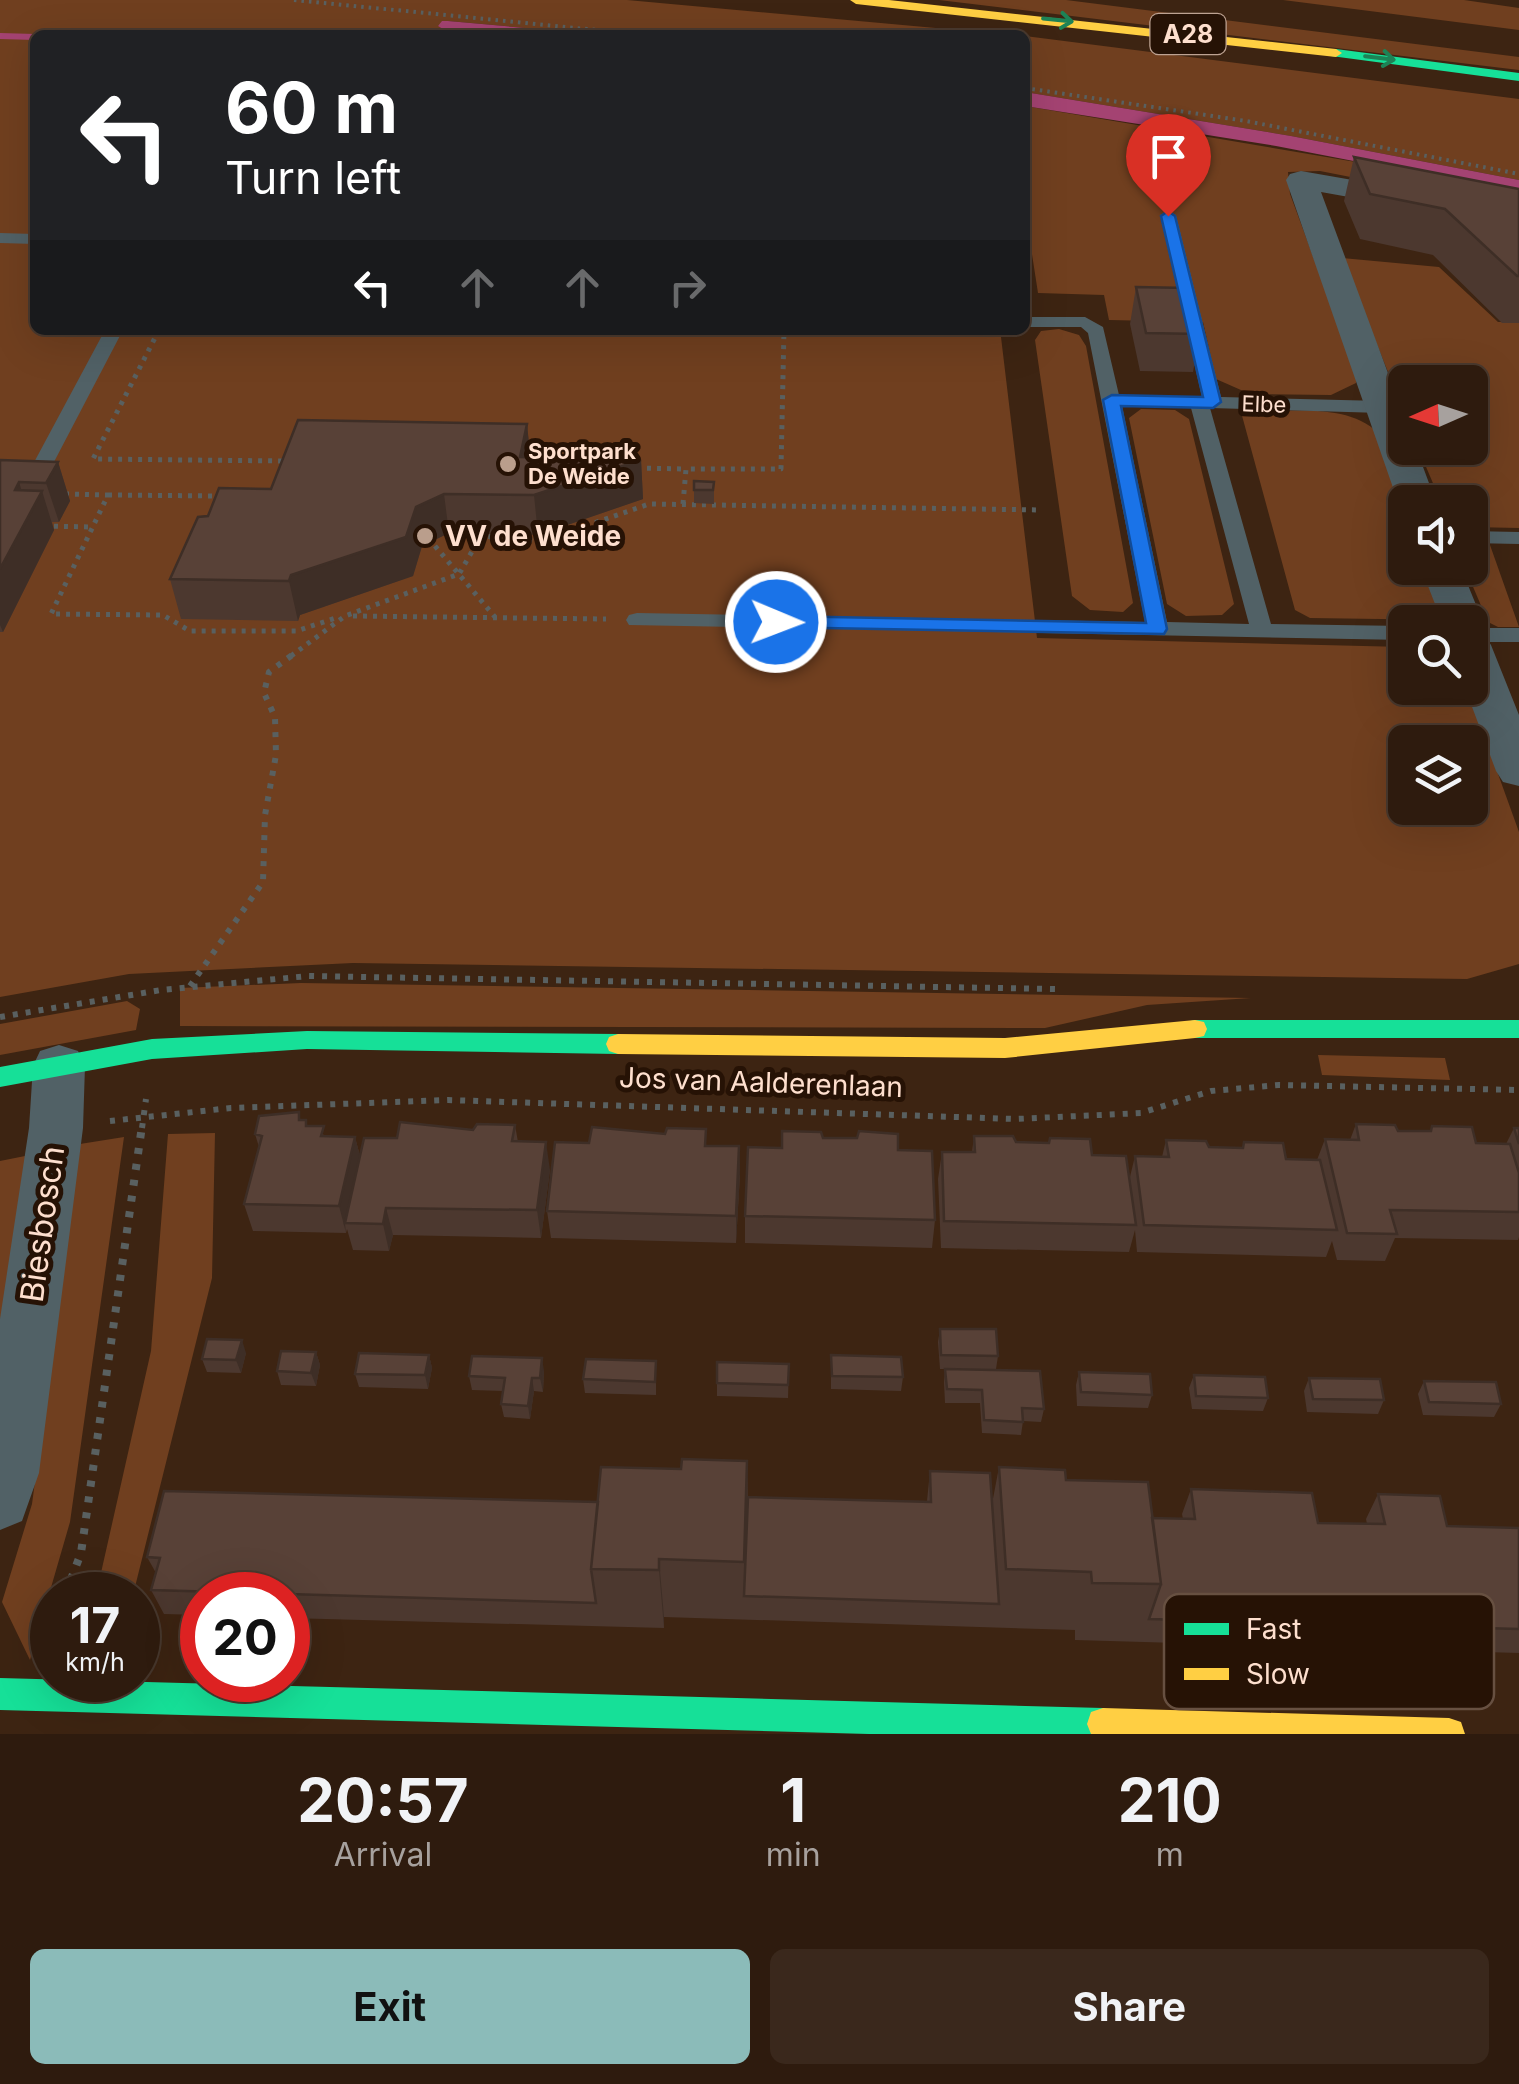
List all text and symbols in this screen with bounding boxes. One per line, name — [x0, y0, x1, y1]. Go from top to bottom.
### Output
one-way arrow — [1041, 10, 1073, 29]
road number: A28 — [1150, 14, 1226, 54]
one-way arrow — [1364, 49, 1396, 68]
text: 60 m — [225, 65, 398, 150]
icon: left — [60, 70, 190, 200]
pin — [1126, 114, 1211, 217]
icon: arrive — [1141, 129, 1196, 184]
text: Turn left — [225, 150, 401, 205]
icon: left — [345, 260, 400, 315]
icon: ahead — [450, 260, 505, 315]
icon: ahead — [555, 260, 610, 315]
icon: right — [660, 260, 715, 315]
north arrow — [1388, 365, 1488, 465]
map controls — [1388, 365, 1488, 825]
street label: Elbe — [1241, 390, 1287, 418]
place label: Sportpark De Weide — [528, 438, 636, 489]
marker: Sportpark De Weide — [497, 453, 519, 475]
button: sound — [1388, 485, 1488, 585]
place label: VV de Weide — [445, 519, 621, 553]
marker: VV de Weide — [414, 525, 436, 547]
position arrow — [724, 570, 828, 674]
button: search — [1388, 605, 1488, 705]
button: layers — [1388, 725, 1488, 825]
street label: Jos van Aalderenlaan — [618, 1060, 904, 1104]
street label: Biesbosch — [12, 1143, 72, 1305]
speed limit sign: 20 — [180, 1572, 310, 1702]
legend — [1164, 1594, 1494, 1709]
text: 17 — [70, 1595, 120, 1655]
text: Fast — [1246, 1612, 1302, 1646]
text: km/h — [65, 1647, 125, 1677]
text: Slow — [1246, 1657, 1310, 1691]
text: 20:57 — [297, 1764, 469, 1836]
text: 1 — [780, 1764, 806, 1836]
text: 210 — [1118, 1764, 1222, 1836]
text: Arrival — [334, 1835, 432, 1874]
text: min — [766, 1835, 821, 1874]
text: m — [1156, 1835, 1184, 1874]
button: Exit — [30, 1949, 750, 2064]
button: Share — [770, 1949, 1489, 2064]

